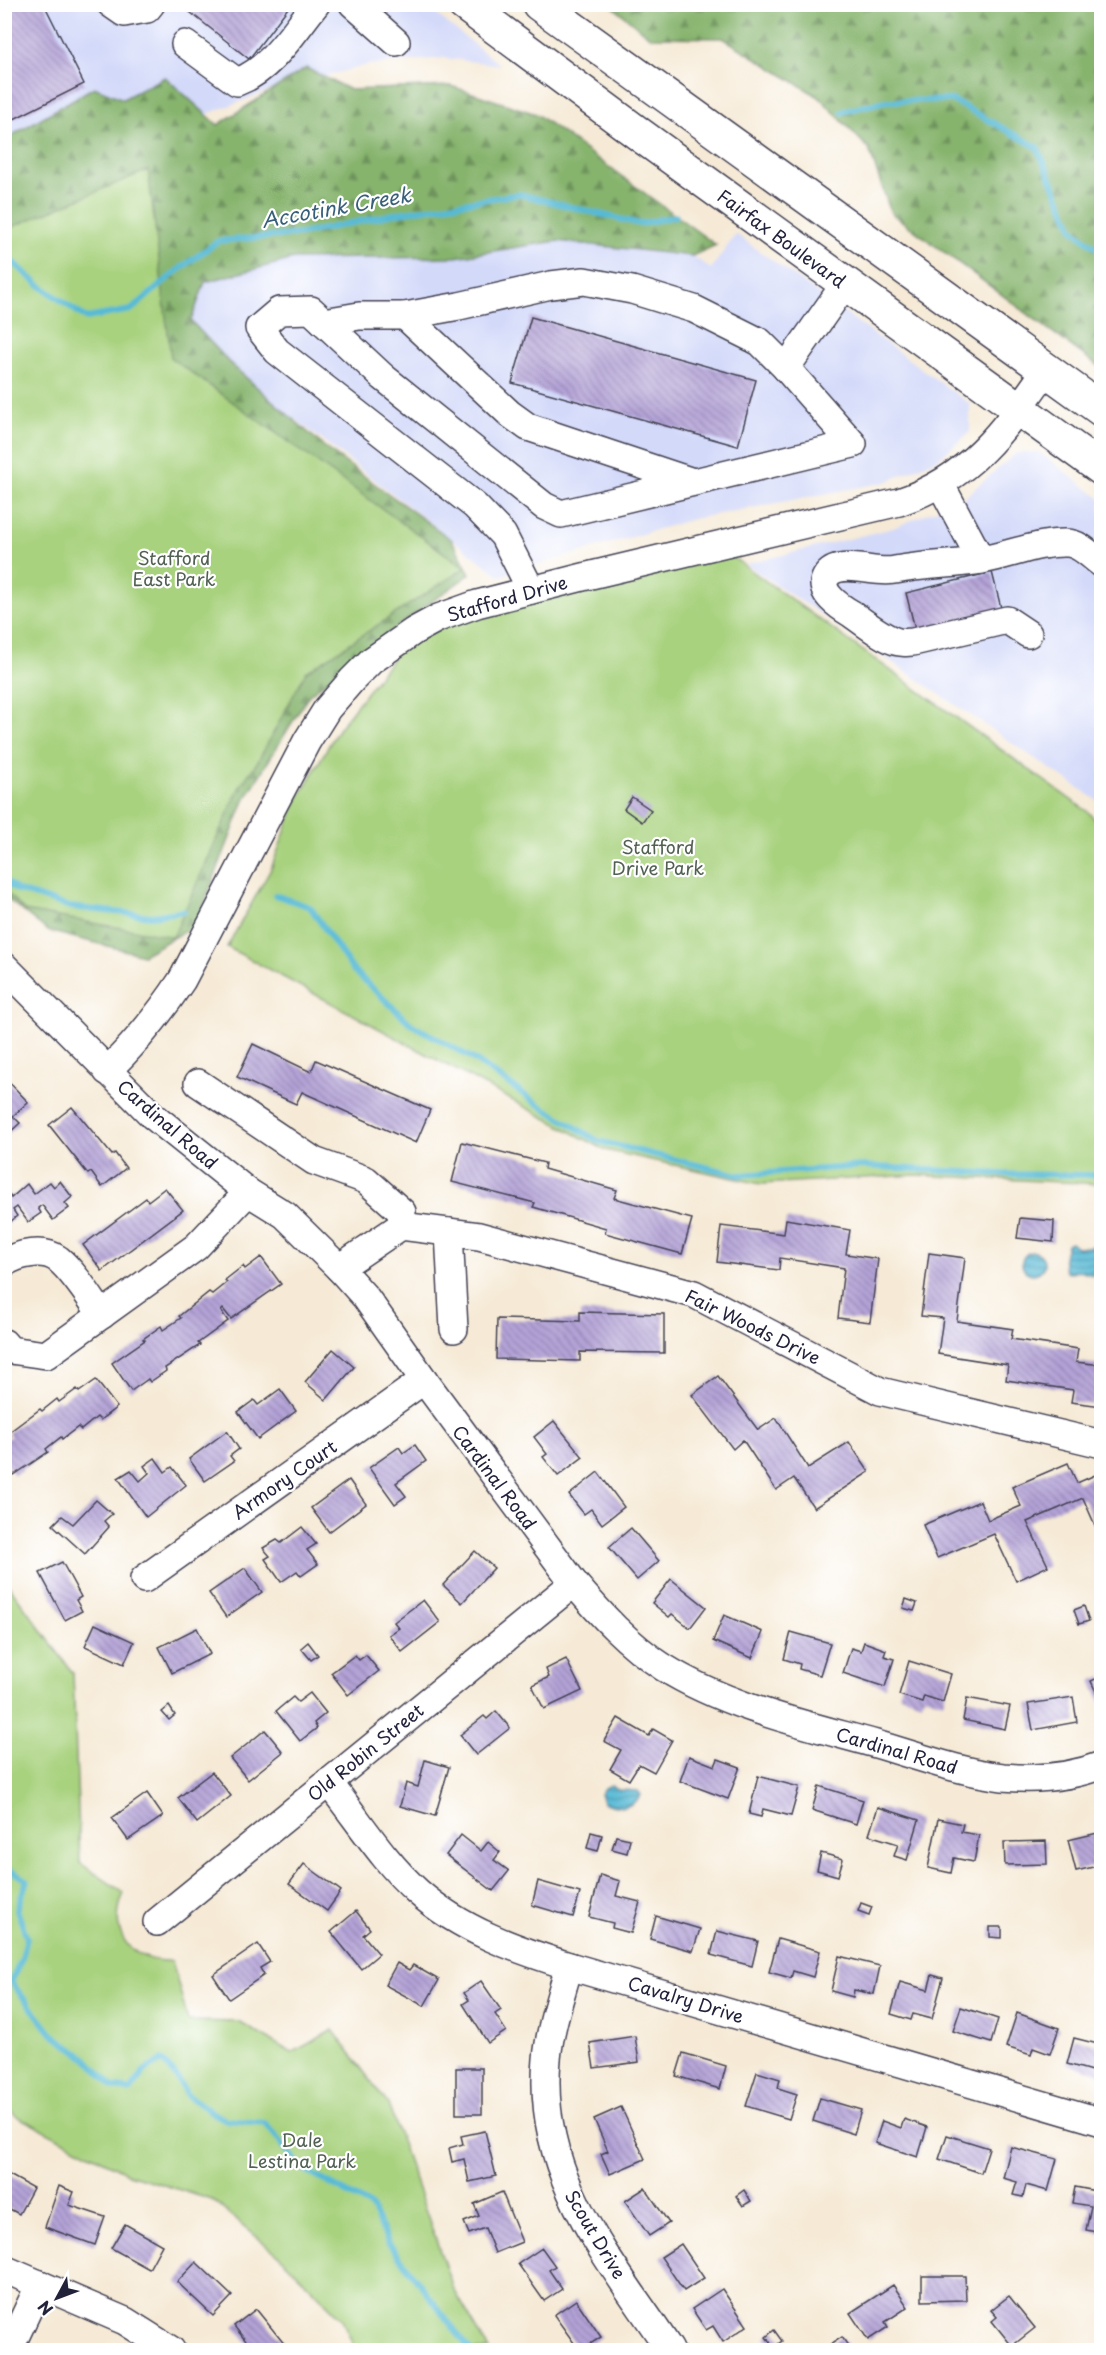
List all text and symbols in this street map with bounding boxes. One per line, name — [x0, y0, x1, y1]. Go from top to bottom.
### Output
water label: Accotink Creek — [259, 179, 414, 235]
street label: Fairfax Boulevard — [712, 182, 852, 294]
park label: Stafford East Park — [133, 544, 216, 592]
street label: Stafford Drive — [444, 568, 571, 628]
park label: Stafford Drive Park — [612, 833, 704, 881]
street label: Cardinal Road — [112, 1073, 224, 1175]
street label: Fair Woods Drive — [681, 1282, 825, 1370]
street label: Cardinal Road — [447, 1419, 543, 1535]
street label: Armory Court — [226, 1433, 342, 1525]
street label: Old Robin Street — [301, 1697, 429, 1807]
street label: Cardinal Road — [833, 1720, 961, 1780]
street label: Cavalry Drive — [625, 1969, 747, 2029]
park label: Dale Lestina Park — [248, 2126, 356, 2174]
street label: Scout Drive — [559, 2184, 633, 2284]
north arrow — [27, 2268, 87, 2328]
text: N — [32, 2296, 58, 2321]

